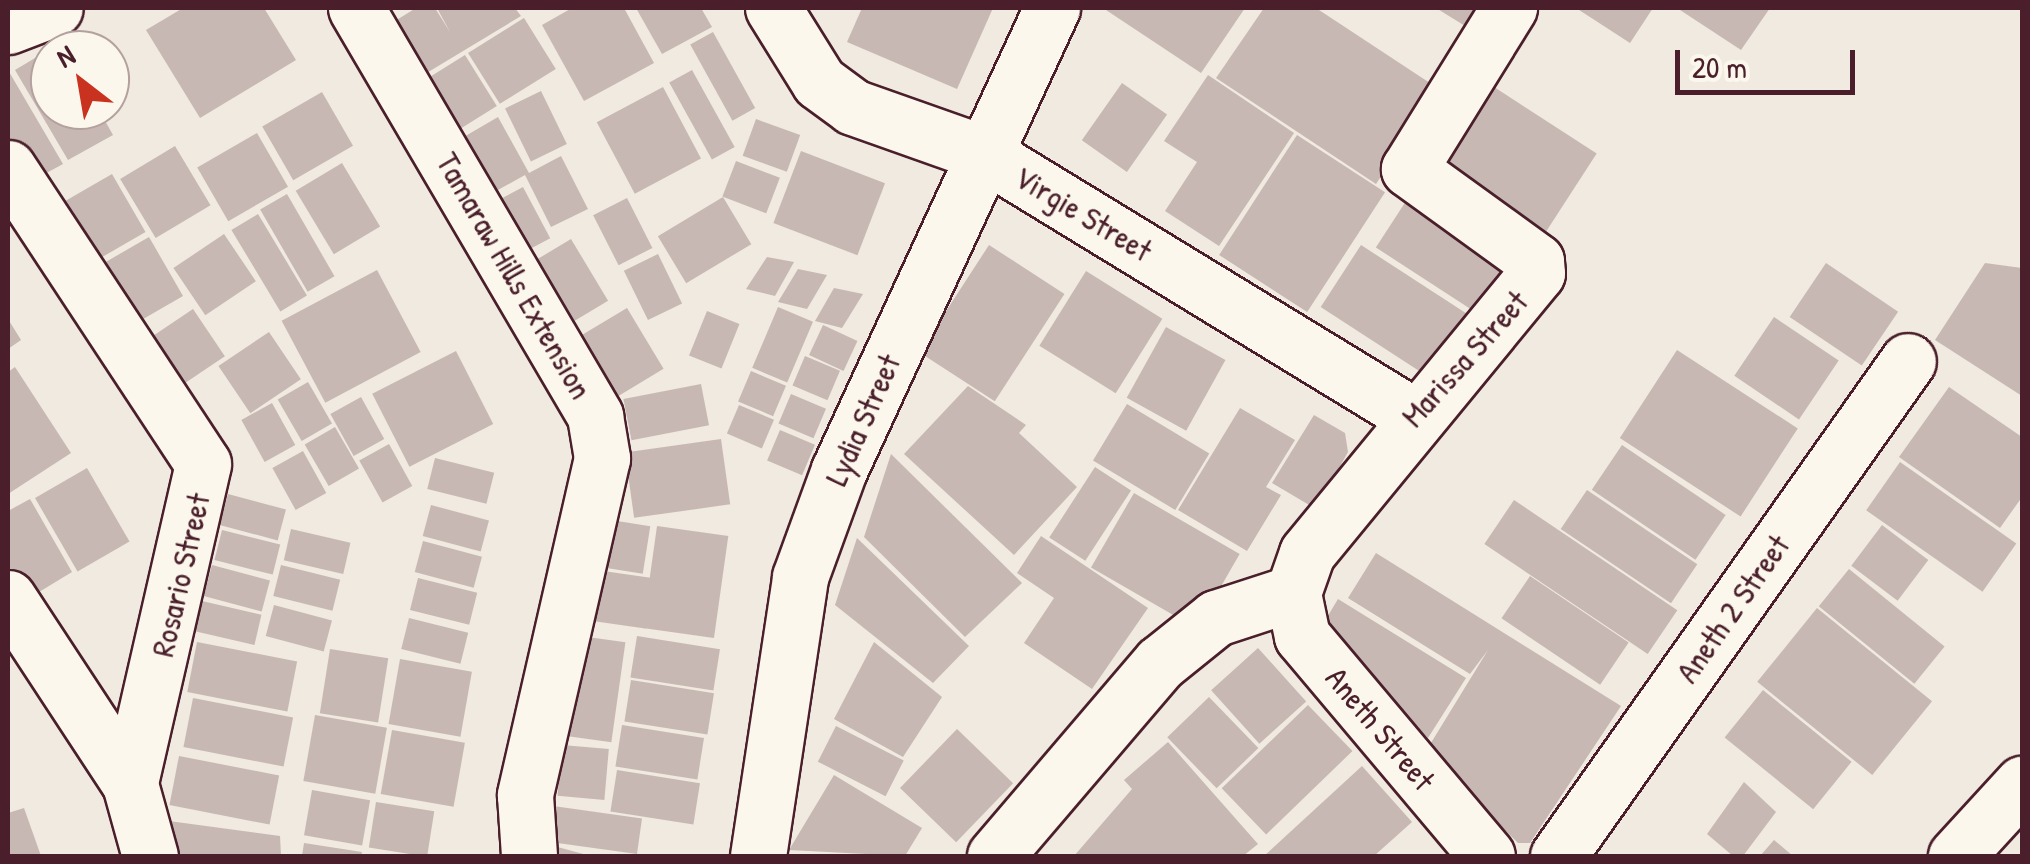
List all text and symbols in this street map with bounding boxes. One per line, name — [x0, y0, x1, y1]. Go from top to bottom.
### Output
north arrow — [30, 30, 130, 130]
scale bar — [1680, 30, 1860, 92]
text: N — [49, 36, 82, 76]
text: 20 m — [1692, 47, 1747, 87]
street label: Tamaraw Hills Extension — [428, 146, 600, 406]
street label: Virgie Street — [1007, 158, 1159, 270]
street label: Marissa Street — [1394, 283, 1536, 435]
street label: Lydia Street — [817, 348, 909, 492]
street label: Rosario Street — [144, 490, 218, 660]
street label: Aneth 2 Street — [1668, 528, 1798, 690]
street label: Aneth Street — [1317, 660, 1443, 798]

